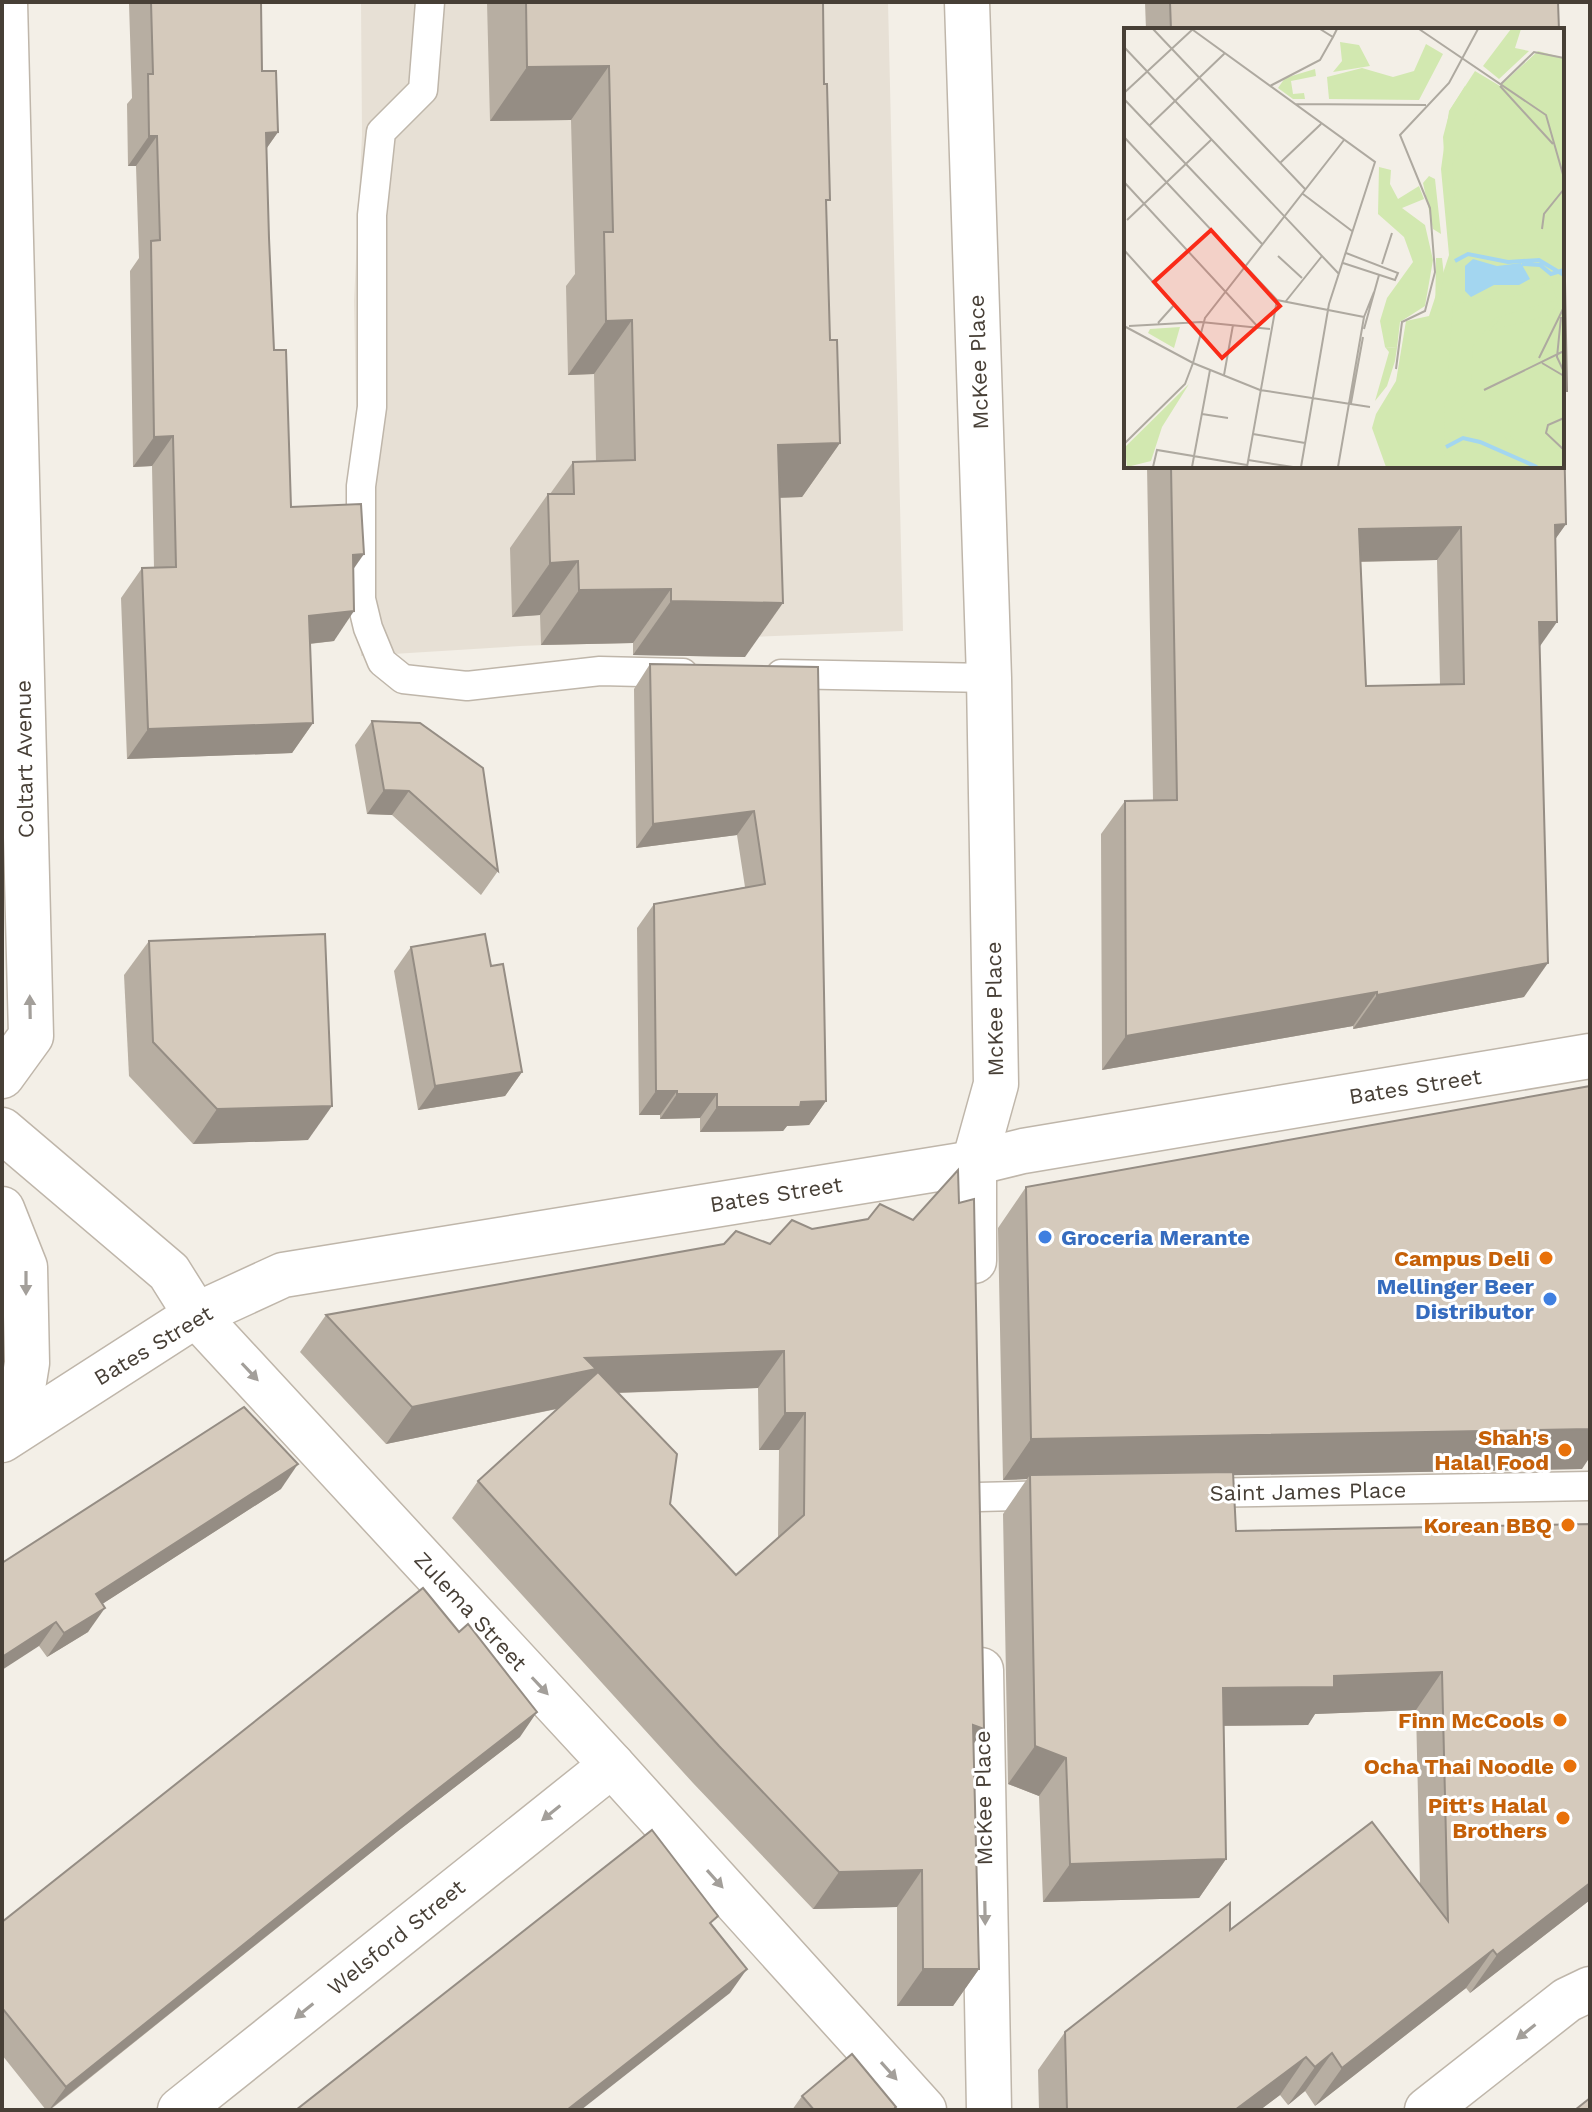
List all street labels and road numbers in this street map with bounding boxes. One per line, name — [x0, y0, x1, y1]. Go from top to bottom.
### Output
street label: McKee Place — [964, 294, 993, 430]
street label: Coltart Avenue — [11, 680, 38, 838]
street label: McKee Place — [981, 941, 1008, 1077]
street label: Bates Street — [1347, 1064, 1483, 1109]
street label: Bates Street — [708, 1172, 844, 1217]
street label: Bates Street — [90, 1300, 217, 1391]
street label: Saint James Place — [1209, 1477, 1407, 1506]
street label: Zulema Street — [409, 1547, 532, 1676]
street label: McKee Place — [970, 1730, 997, 1866]
street label: Welsford Street — [323, 1874, 470, 2000]

